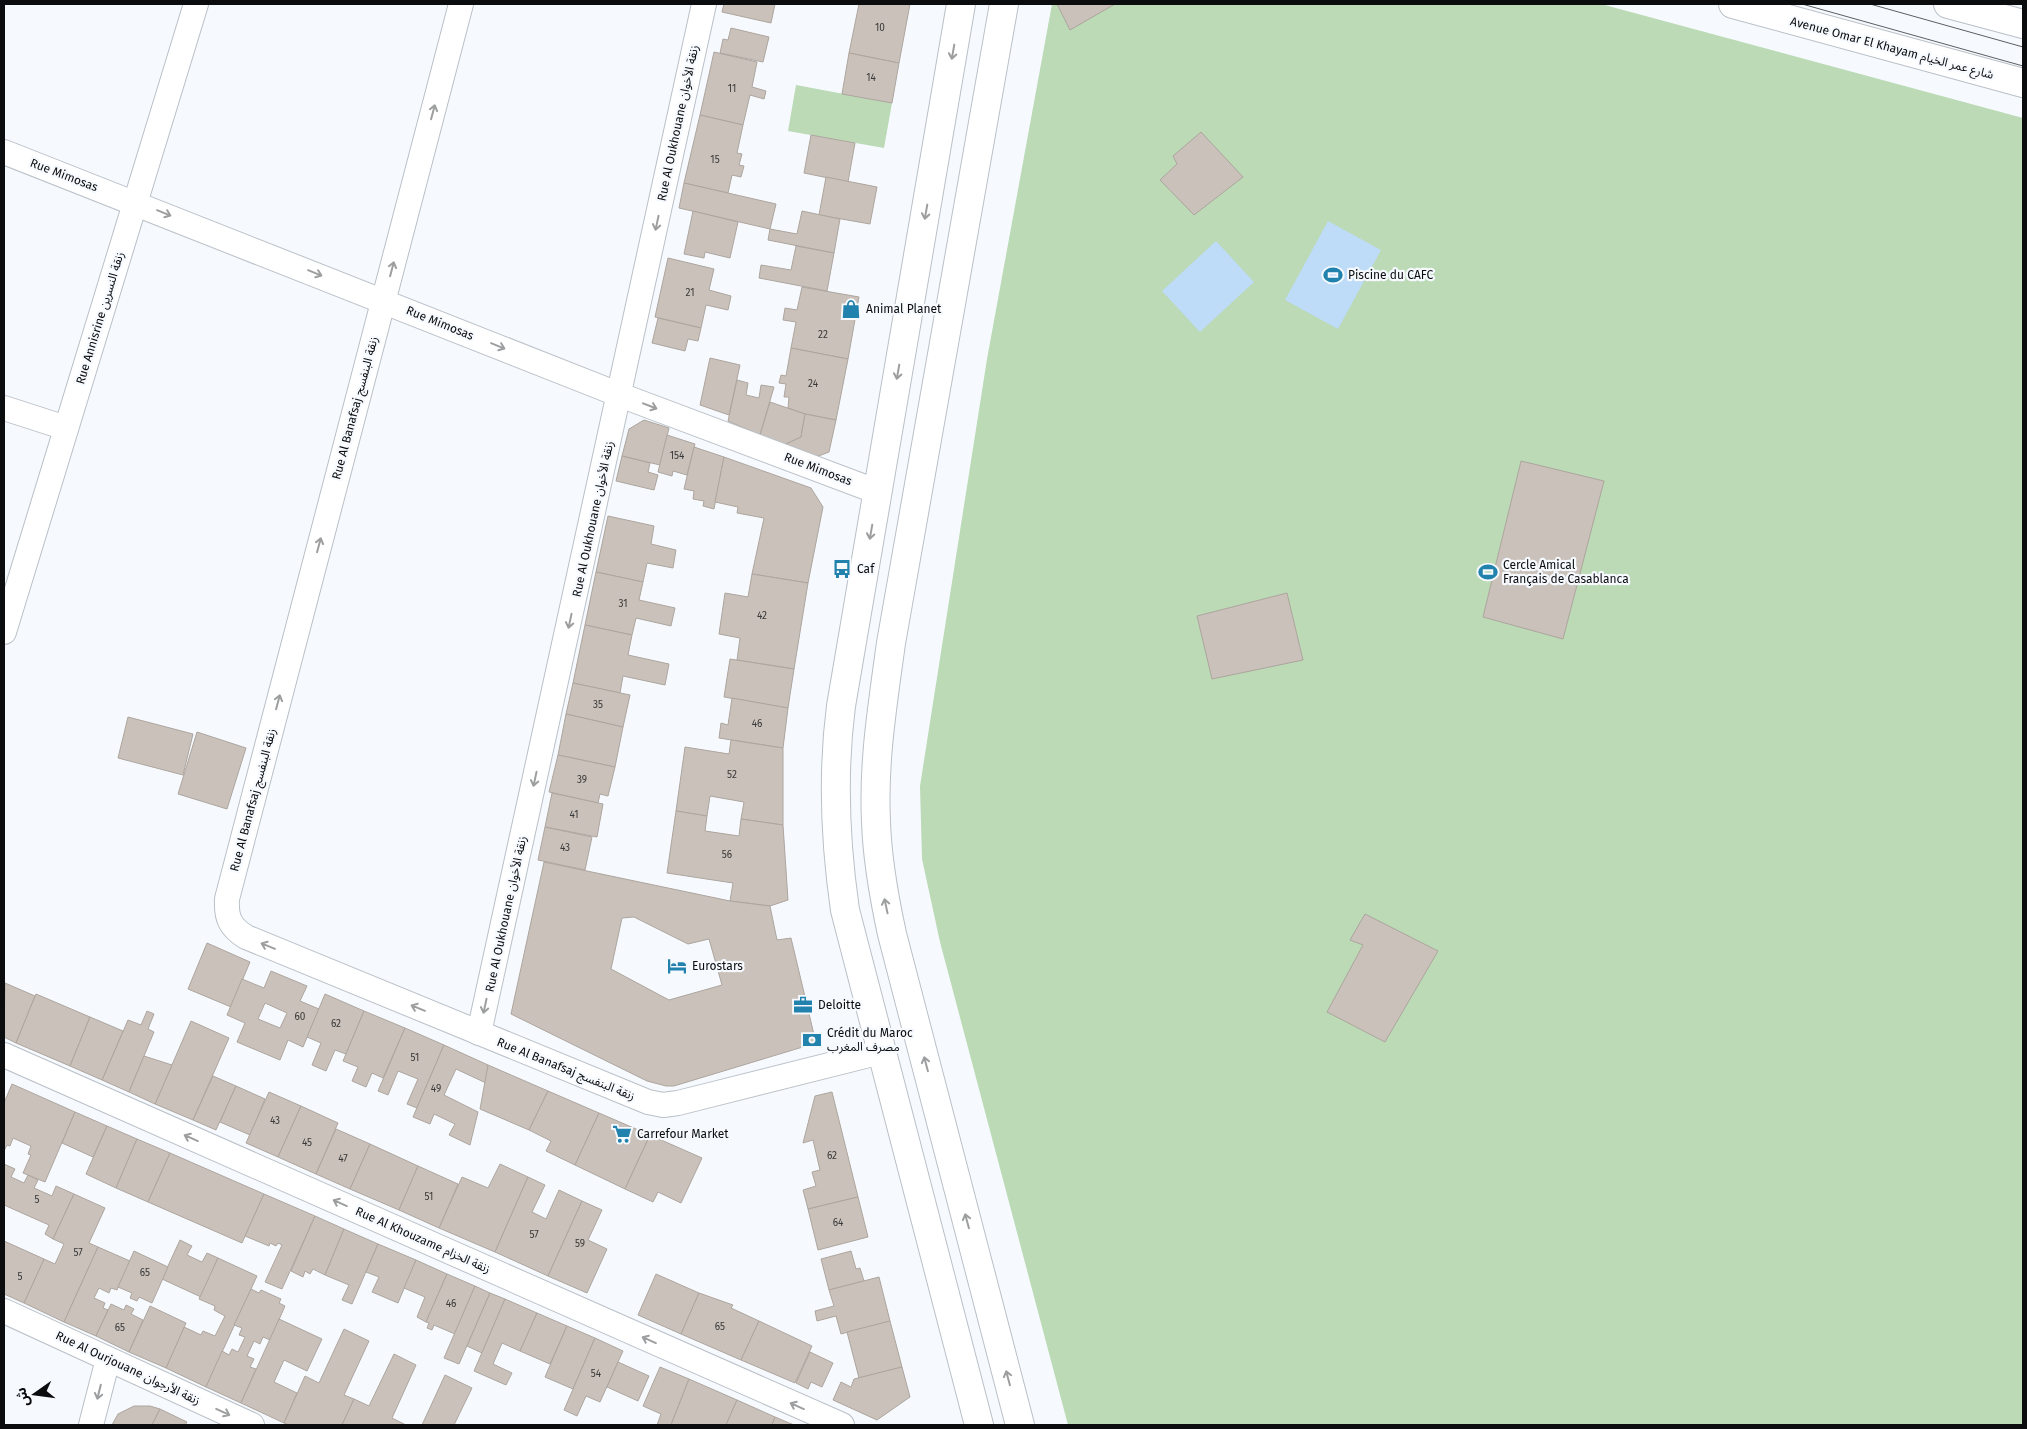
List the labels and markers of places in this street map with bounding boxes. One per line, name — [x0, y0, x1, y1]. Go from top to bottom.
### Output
sports icon: Piscine du CAFC — [1322, 264, 1344, 286]
place label: Piscine du CAFC — [1348, 268, 1433, 282]
shop icon: Animal Planet — [840, 298, 862, 320]
place label: Animal Planet — [866, 302, 942, 316]
bus stop icon: Caf — [831, 558, 853, 580]
place label: Cercle Amical Français de Casablanca — [1503, 558, 1629, 586]
sports icon: Cercle Amical Français de Casablanca — [1477, 561, 1499, 583]
place label: Caf — [857, 562, 875, 576]
hotel icon: Eurostars — [666, 955, 688, 977]
place label: Eurostars — [692, 959, 743, 973]
office icon: Deloitte — [792, 994, 814, 1016]
place label: Deloitte — [818, 998, 861, 1012]
place label: Crédit du Maroc مصرف المغرب — [827, 1026, 913, 1054]
bank icon: Crédit du Maroc مصرف المغرب — [801, 1029, 823, 1051]
supermarket icon: Carrefour Market — [611, 1123, 633, 1145]
place label: Carrefour Market — [637, 1127, 729, 1141]

